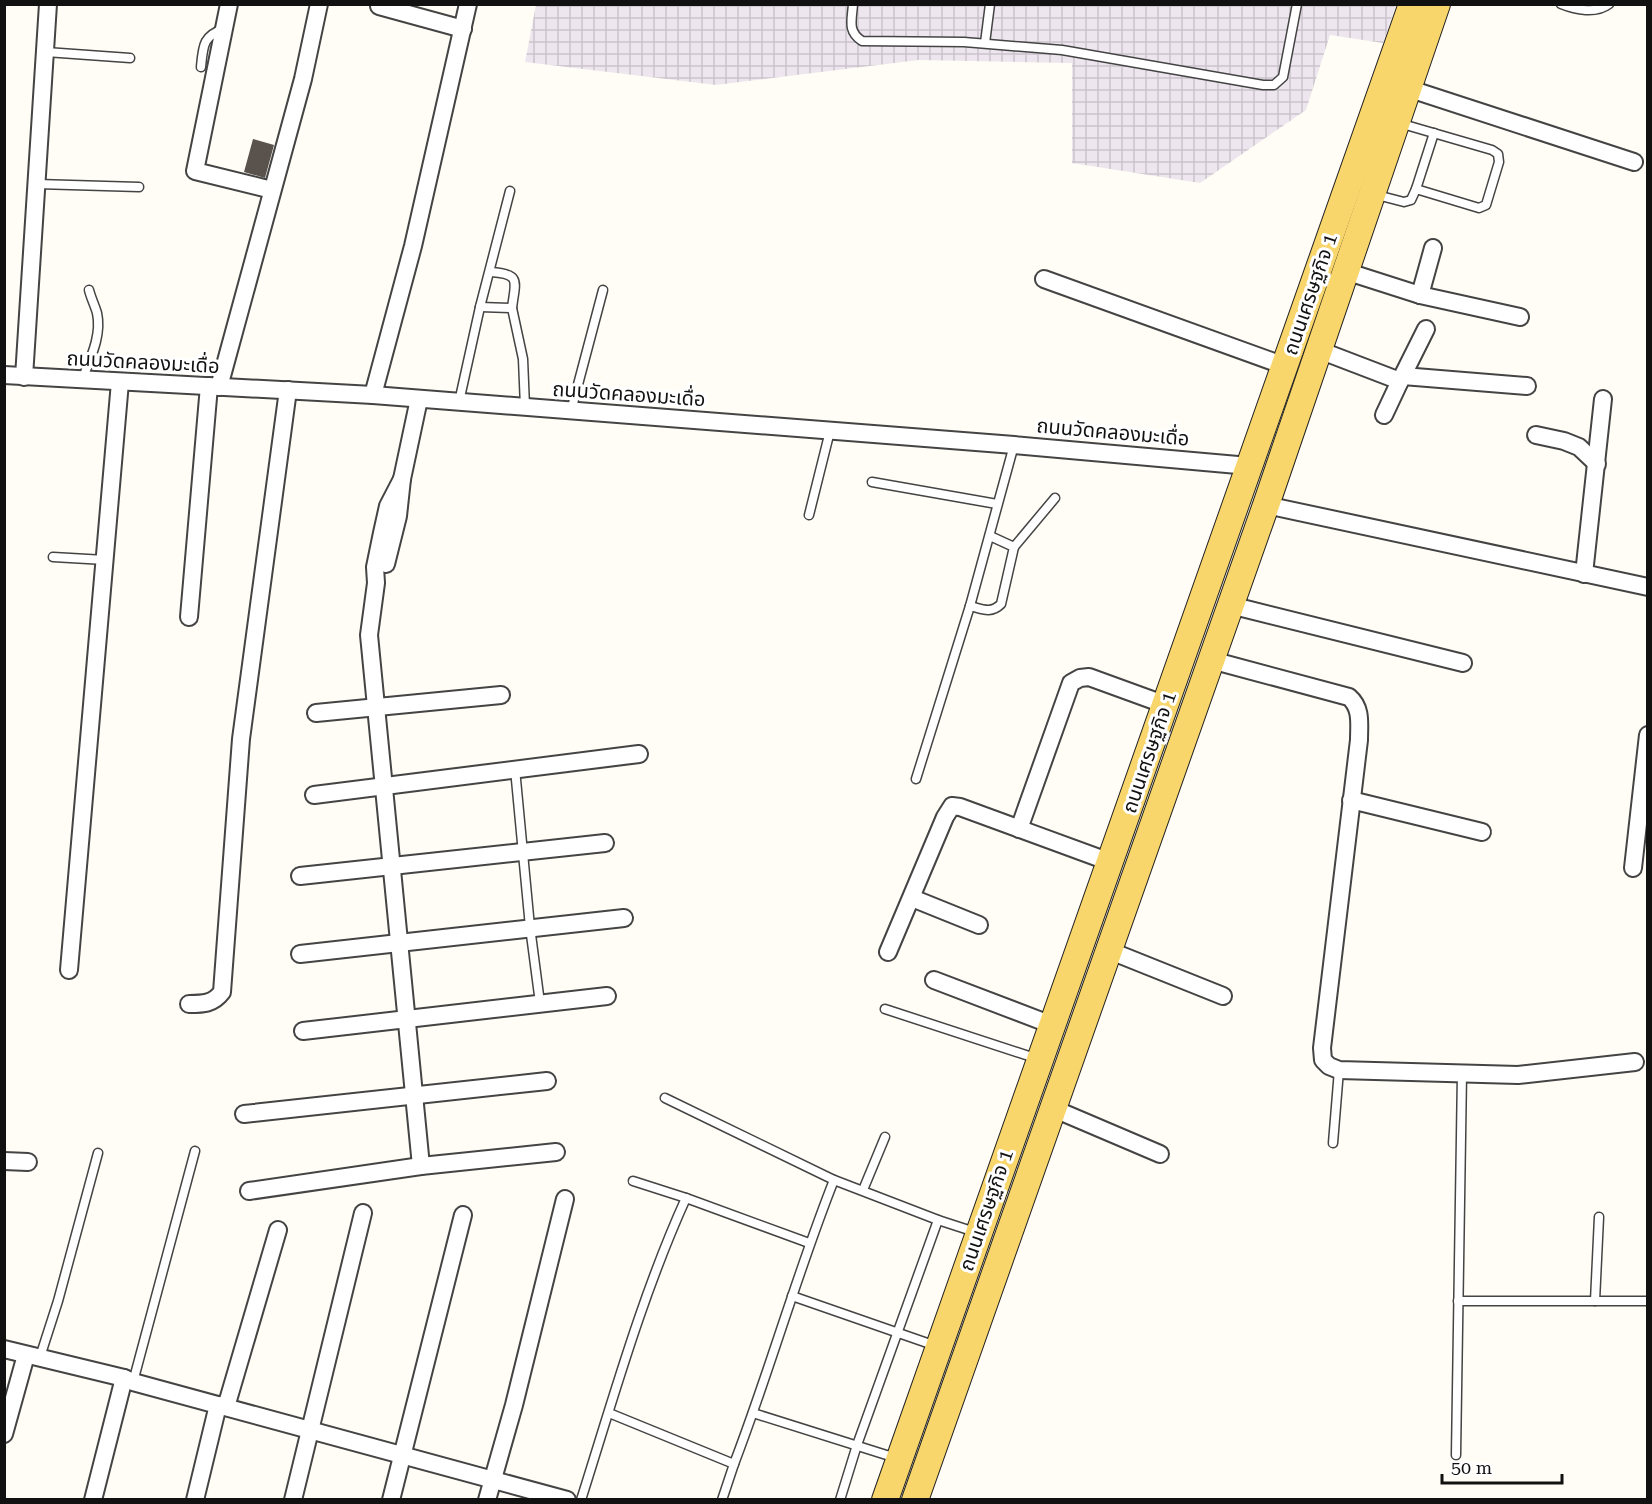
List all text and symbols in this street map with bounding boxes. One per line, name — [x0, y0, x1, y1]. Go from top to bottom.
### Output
street label: ถนนเศรษฐกิจ 1 — [1278, 230, 1342, 358]
street label: ถนนวัดคลองมะเดื่อ — [66, 344, 220, 378]
street label: ถนนวัดคลองมะเดื่อ — [552, 375, 706, 411]
street label: ถนนวัดคลองมะเดื่อ — [1036, 411, 1191, 451]
street label: ถนนเศรษฐกิจ 1 — [1117, 688, 1181, 816]
street label: ถนนเศรษฐกิจ 1 — [954, 1146, 1018, 1274]
scale bar — [1442, 1447, 1562, 1485]
text: 50 m — [1451, 1457, 1492, 1478]

